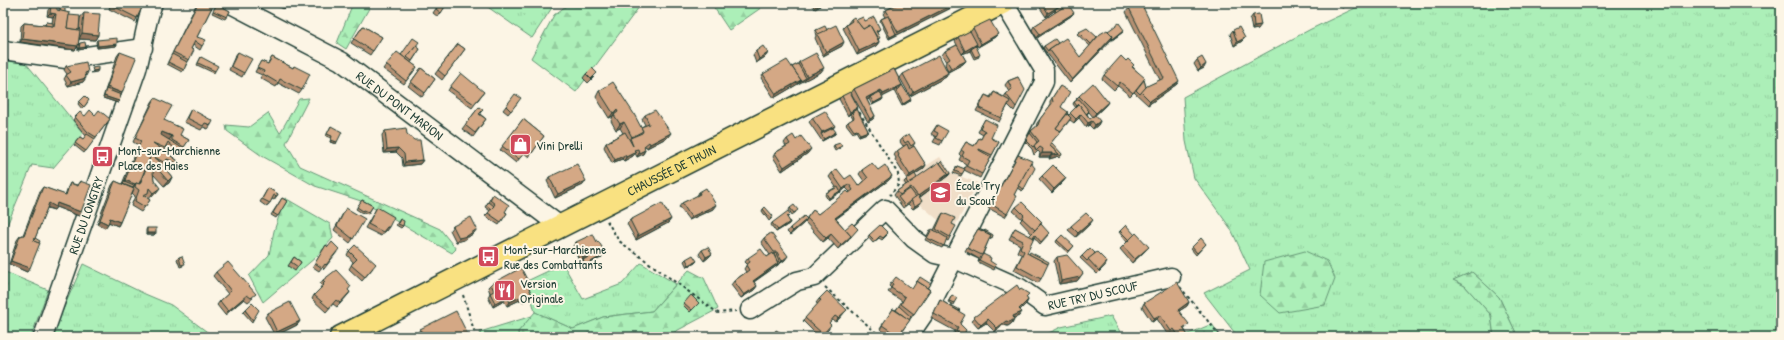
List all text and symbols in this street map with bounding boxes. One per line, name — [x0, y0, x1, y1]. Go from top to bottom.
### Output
street label: RUE DU PONT MARION — [353, 67, 447, 144]
shop icon: Vini Drelli — [508, 132, 534, 158]
place label: Vini Drelli — [536, 136, 583, 154]
street label: CHAUSSÉE DE THUIN — [624, 140, 719, 200]
place label: Mont-sur-Marchienne Place des Haies — [118, 141, 220, 174]
bus stop icon: Mont-sur-Marchienne Place des Haies — [90, 144, 116, 170]
street label: RUE DU LONGTRY — [64, 174, 108, 257]
place label: École Try du Scouf — [956, 176, 1001, 209]
school or university icon: École Try du Scouf — [928, 179, 954, 205]
place label: Mont-sur-Marchienne Rue des Combattants — [504, 240, 606, 273]
bus stop icon: Mont-sur-Marchienne Rue des Combattants — [475, 243, 501, 269]
place label: Version Originale — [520, 274, 563, 307]
street label: RUE TRY DU SCOUF — [1046, 276, 1140, 314]
restaurant icon: Version Originale — [492, 277, 518, 303]

